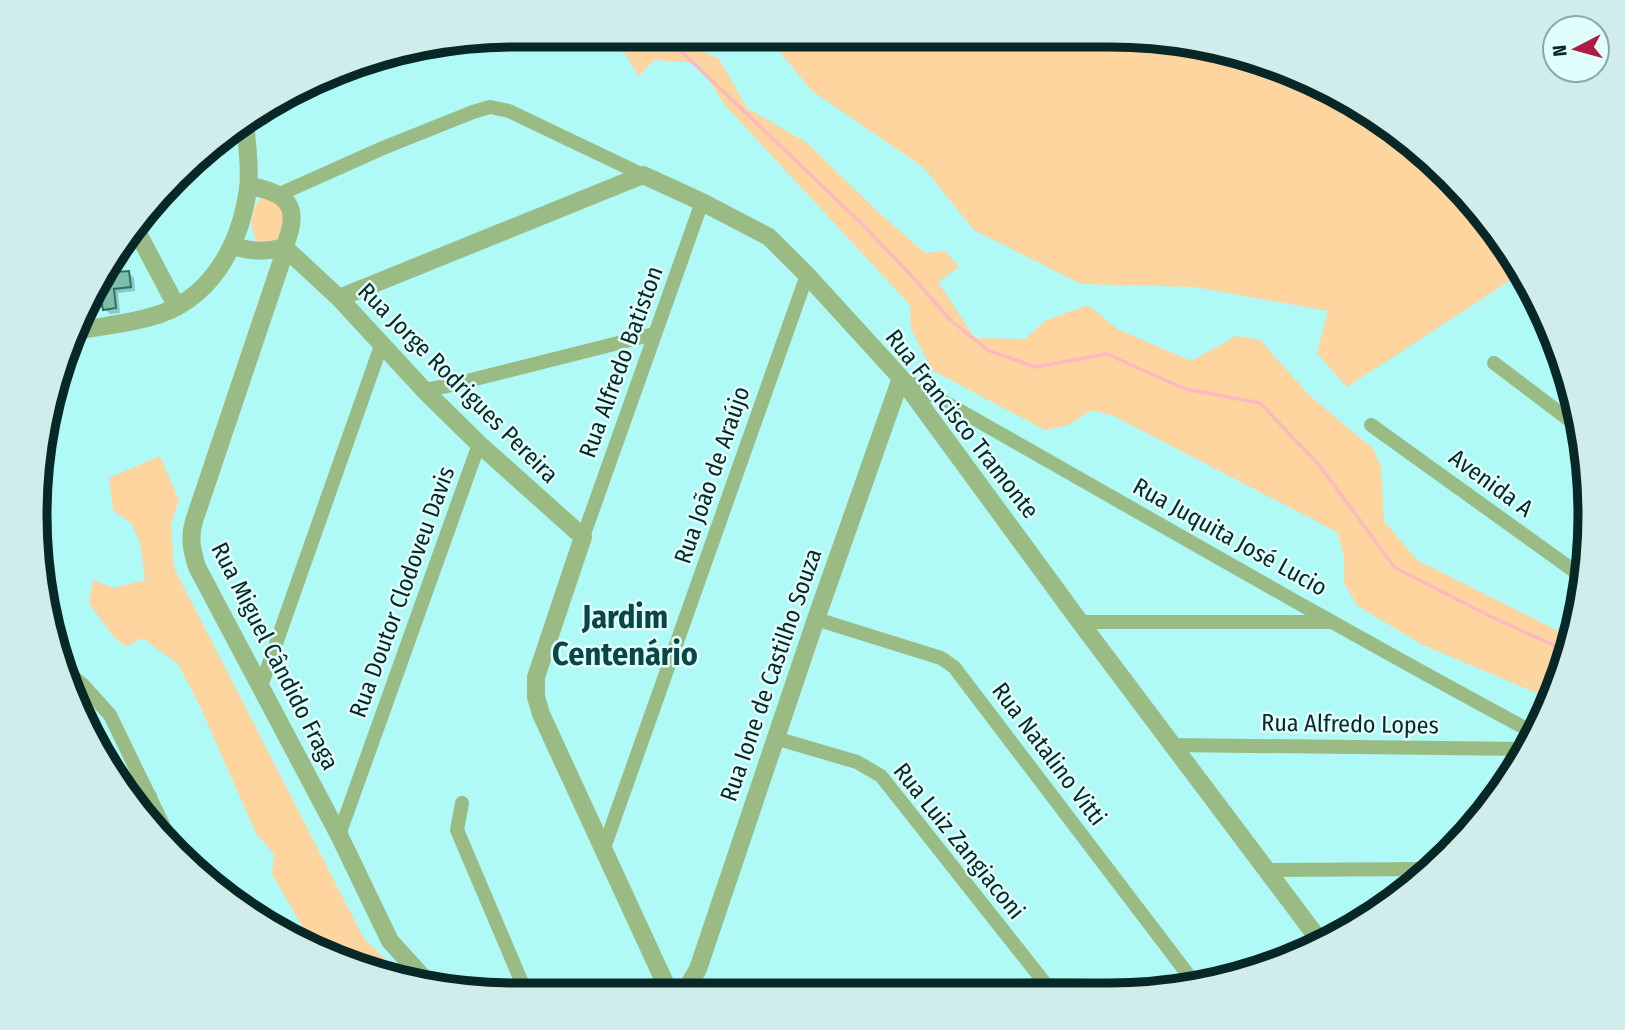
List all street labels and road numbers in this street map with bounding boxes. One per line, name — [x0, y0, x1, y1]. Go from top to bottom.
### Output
street label: Rua Alfredo Batiston — [573, 262, 669, 462]
street label: Rua Jorge Rodrigues Pereira — [352, 277, 564, 489]
street label: Rua Francisco Tramonte — [879, 324, 1045, 524]
street label: Rua João de Araújo — [669, 383, 755, 567]
street label: Avenida A — [1444, 443, 1539, 523]
street label: Rua Doutor Clodoveu Davis — [343, 463, 461, 721]
street label: Rua Juquita José Lucio — [1128, 472, 1332, 602]
street label: Rua Miguel Cândido Fraga — [205, 538, 345, 774]
street label: Rua Ione de Castilho Souza — [715, 545, 827, 805]
street label: Rua Natalino Vitti — [986, 677, 1112, 831]
street label: Rua Alfredo Lopes — [1261, 708, 1439, 740]
street label: Rua Luiz Zangiaconi — [888, 757, 1030, 925]

